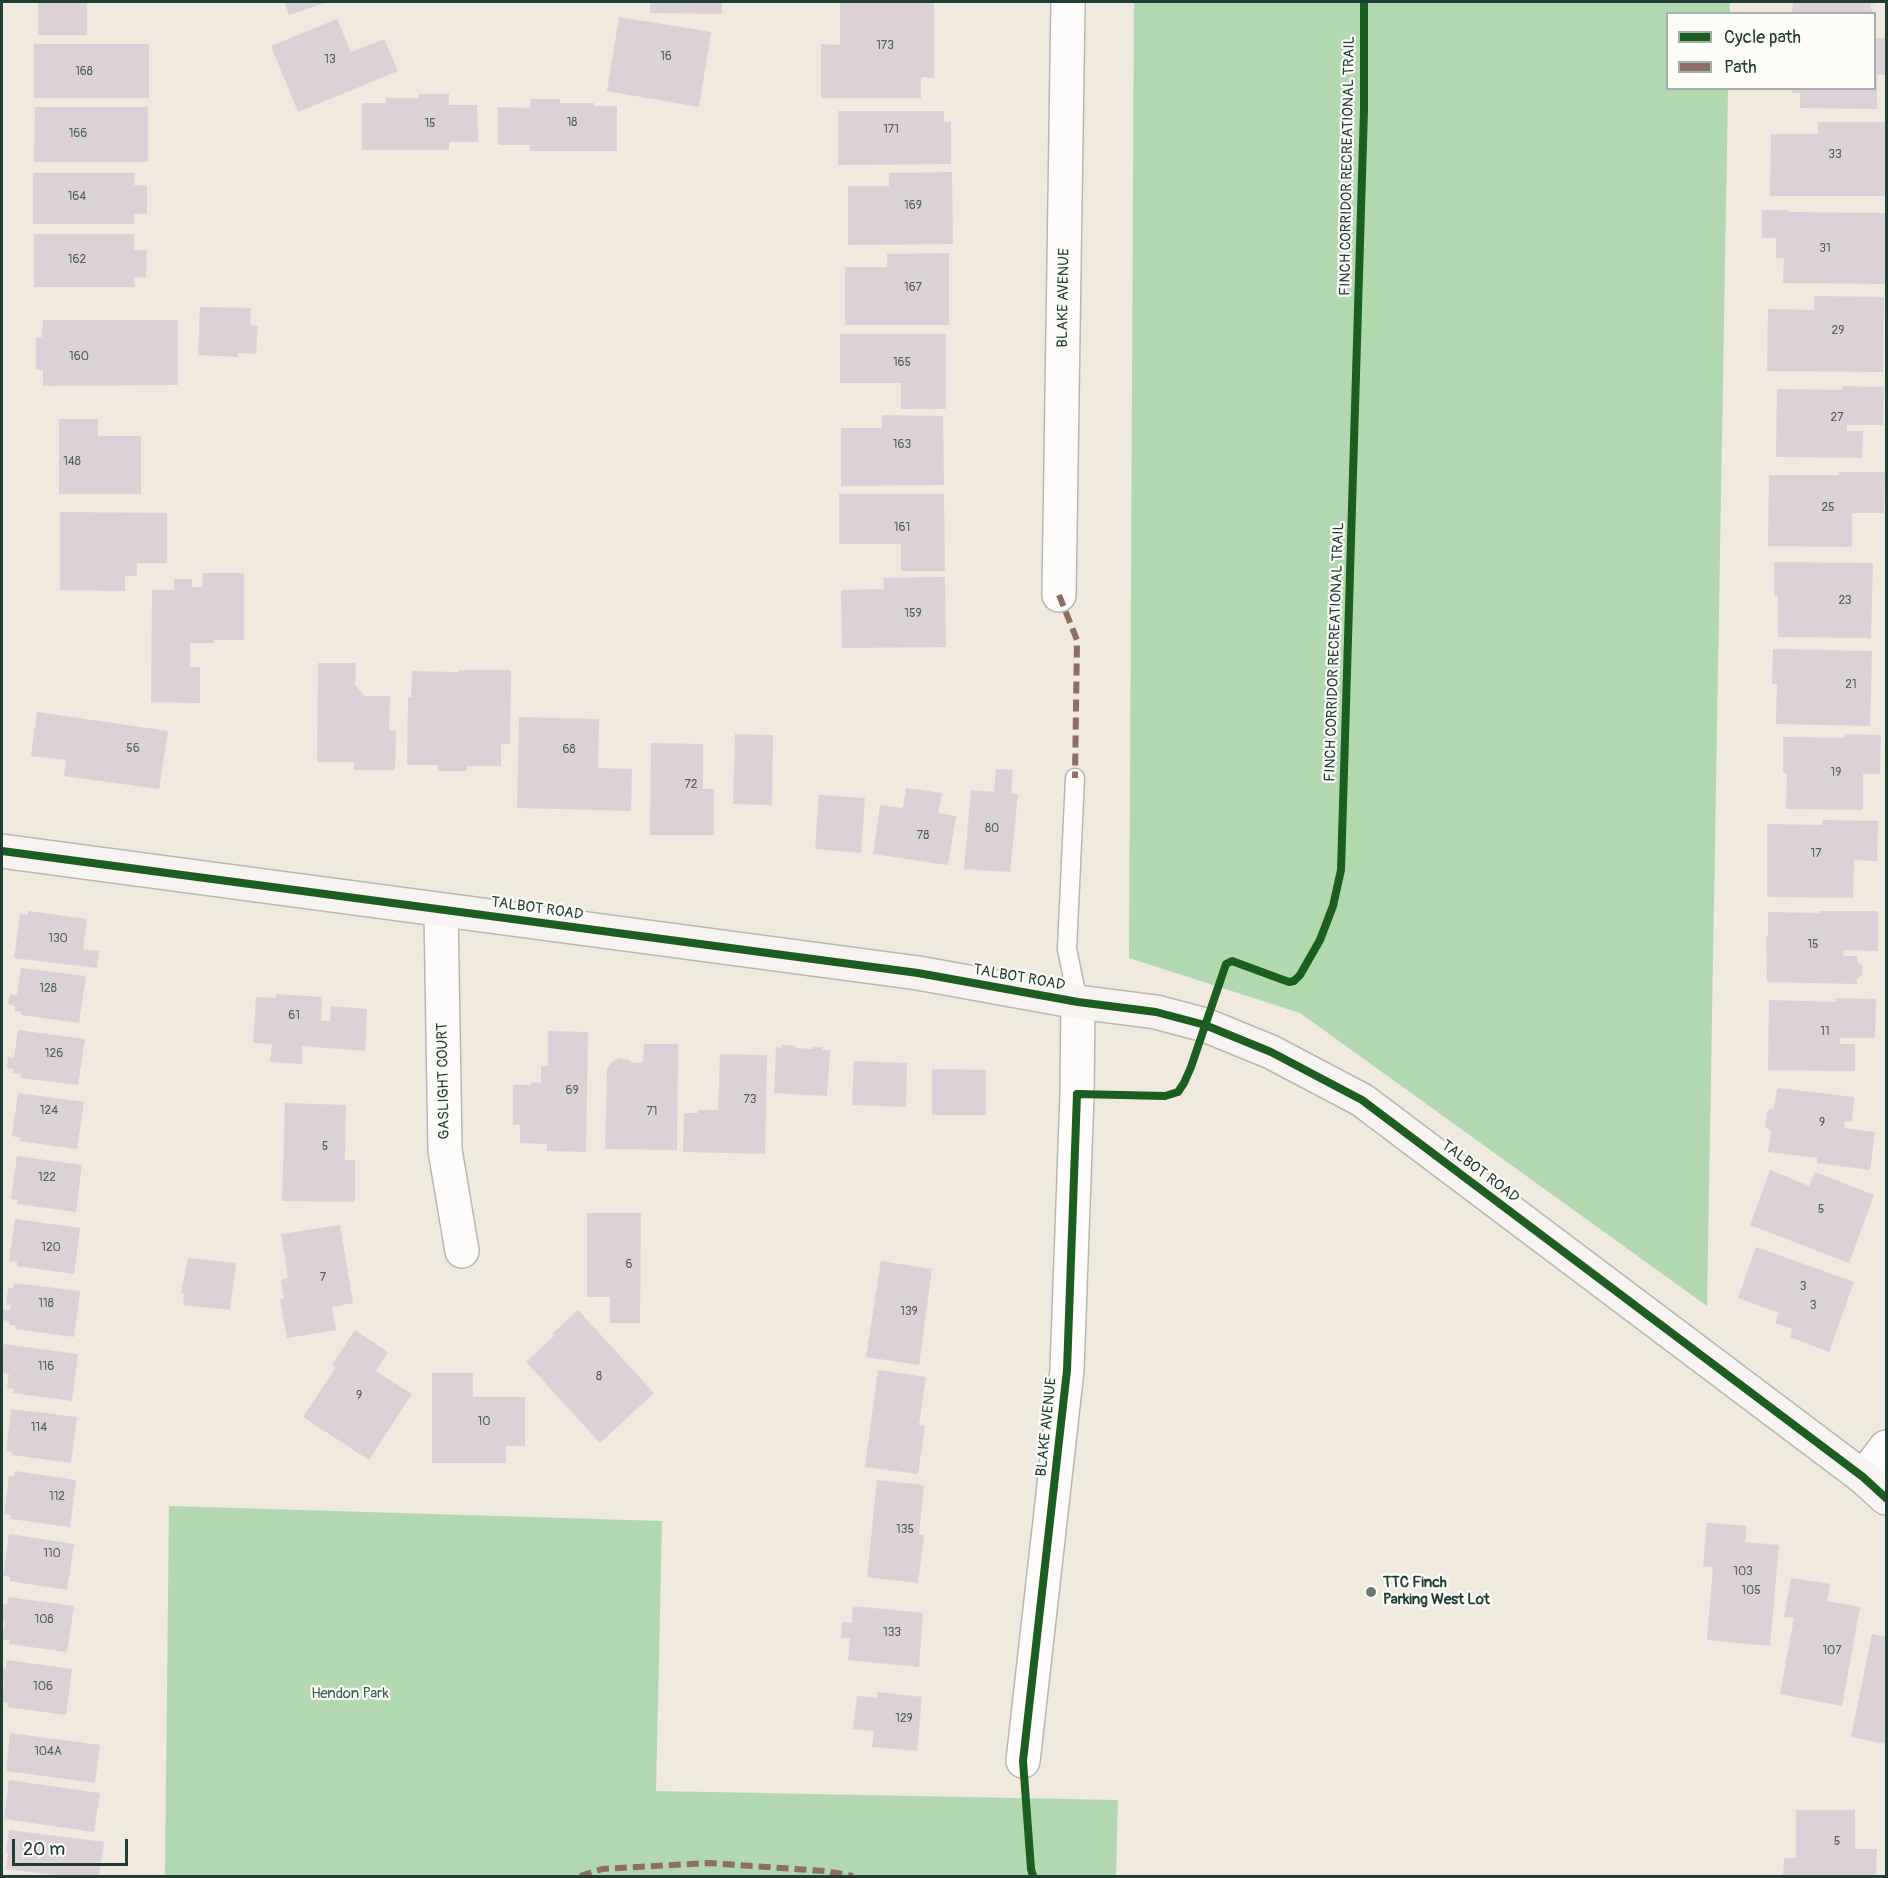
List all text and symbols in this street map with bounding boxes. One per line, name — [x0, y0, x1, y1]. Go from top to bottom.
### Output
legend — [1666, 12, 1876, 90]
text: Cycle path — [1724, 26, 1801, 49]
street label: FINCH CORRIDOR RECREATIONAL TRAIL — [1337, 36, 1359, 296]
house number: 173 — [876, 39, 894, 53]
house number: 16 — [660, 50, 672, 64]
house number: 13 — [324, 53, 336, 67]
text: Path — [1724, 56, 1757, 79]
house number: 168 — [75, 65, 93, 79]
house number: 18 — [567, 116, 577, 130]
house number: 15 — [424, 117, 436, 131]
house number: 171 — [883, 123, 899, 137]
house number: 166 — [69, 127, 87, 141]
house number: 33 — [1828, 148, 1842, 162]
house number: 164 — [68, 190, 86, 204]
house number: 169 — [904, 199, 922, 213]
house number: 31 — [1819, 242, 1831, 256]
street label: BLAKE AVENUE — [1054, 248, 1074, 348]
house number: 162 — [68, 253, 86, 267]
house number: 167 — [904, 281, 922, 295]
house number: 29 — [1832, 324, 1844, 338]
house number: 160 — [69, 350, 89, 364]
house number: 165 — [893, 356, 911, 370]
house number: 27 — [1830, 411, 1844, 425]
house number: 163 — [893, 438, 911, 452]
house number: 148 — [63, 455, 81, 469]
house number: 25 — [1821, 501, 1835, 515]
house number: 161 — [894, 521, 910, 535]
street label: FINCH CORRIDOR RECREATIONAL TRAIL — [1321, 522, 1349, 782]
house number: 23 — [1838, 594, 1852, 608]
house number: 159 — [904, 607, 922, 621]
house number: 21 — [1845, 678, 1857, 692]
house number: 56 — [126, 742, 140, 756]
house number: 68 — [562, 743, 576, 757]
house number: 19 — [1831, 766, 1841, 780]
house number: 72 — [684, 778, 698, 792]
house number: 80 — [985, 822, 999, 836]
house number: 78 — [917, 829, 929, 843]
house number: 17 — [1810, 847, 1822, 861]
street label: TALBOT ROAD — [490, 894, 584, 924]
house number: 130 — [48, 932, 68, 946]
house number: 15 — [1807, 938, 1819, 952]
street label: TALBOT ROAD — [972, 961, 1066, 995]
house number: 128 — [39, 982, 57, 996]
house number: 61 — [288, 1009, 300, 1023]
street label: GASLIGHT COURT — [434, 1022, 454, 1140]
house number: 11 — [1820, 1025, 1830, 1039]
house number: 126 — [45, 1047, 63, 1061]
house number: 69 — [565, 1084, 579, 1098]
house number: 73 — [743, 1093, 757, 1107]
house number: 124 — [40, 1104, 58, 1118]
house number: 71 — [646, 1105, 658, 1119]
house number: 9 — [1819, 1116, 1825, 1130]
street label: TALBOT ROAD — [1437, 1137, 1523, 1207]
house number: 5 — [322, 1140, 328, 1154]
house number: 122 — [38, 1171, 56, 1185]
house number: 5 — [1818, 1203, 1824, 1217]
house number: 120 — [41, 1241, 61, 1255]
house number: 6 — [626, 1258, 632, 1272]
house number: 7 — [320, 1271, 326, 1285]
house number: 3 — [1800, 1280, 1806, 1294]
house number: 118 — [38, 1297, 54, 1311]
house number: 3 — [1810, 1299, 1816, 1313]
house number: 139 — [900, 1305, 918, 1319]
house number: 116 — [38, 1360, 54, 1374]
house number: 8 — [596, 1370, 602, 1384]
street label: BLAKE AVENUE — [1033, 1377, 1061, 1477]
house number: 9 — [356, 1389, 362, 1403]
house number: 10 — [478, 1415, 490, 1429]
house number: 114 — [31, 1421, 47, 1435]
house number: 112 — [49, 1490, 65, 1504]
house number: 135 — [896, 1523, 914, 1537]
house number: 110 — [43, 1547, 61, 1561]
house number: 103 — [1733, 1565, 1753, 1579]
place label: TTC Finch Parking West Lot — [1383, 1574, 1490, 1609]
house number: 105 — [1741, 1584, 1761, 1598]
marker: TTC Finch Parking West Lot — [1364, 1585, 1378, 1599]
house number: 108 — [35, 1613, 53, 1627]
house number: 133 — [883, 1626, 901, 1640]
house number: 107 — [1822, 1644, 1842, 1658]
house number: 106 — [33, 1680, 53, 1694]
park label: Hendon Park — [311, 1685, 389, 1703]
house number: 129 — [895, 1712, 913, 1726]
house number: 104A — [34, 1745, 62, 1759]
scale bar — [15, 1827, 130, 1865]
house number: 5 — [1834, 1835, 1840, 1849]
text: 20 m — [23, 1838, 65, 1861]

